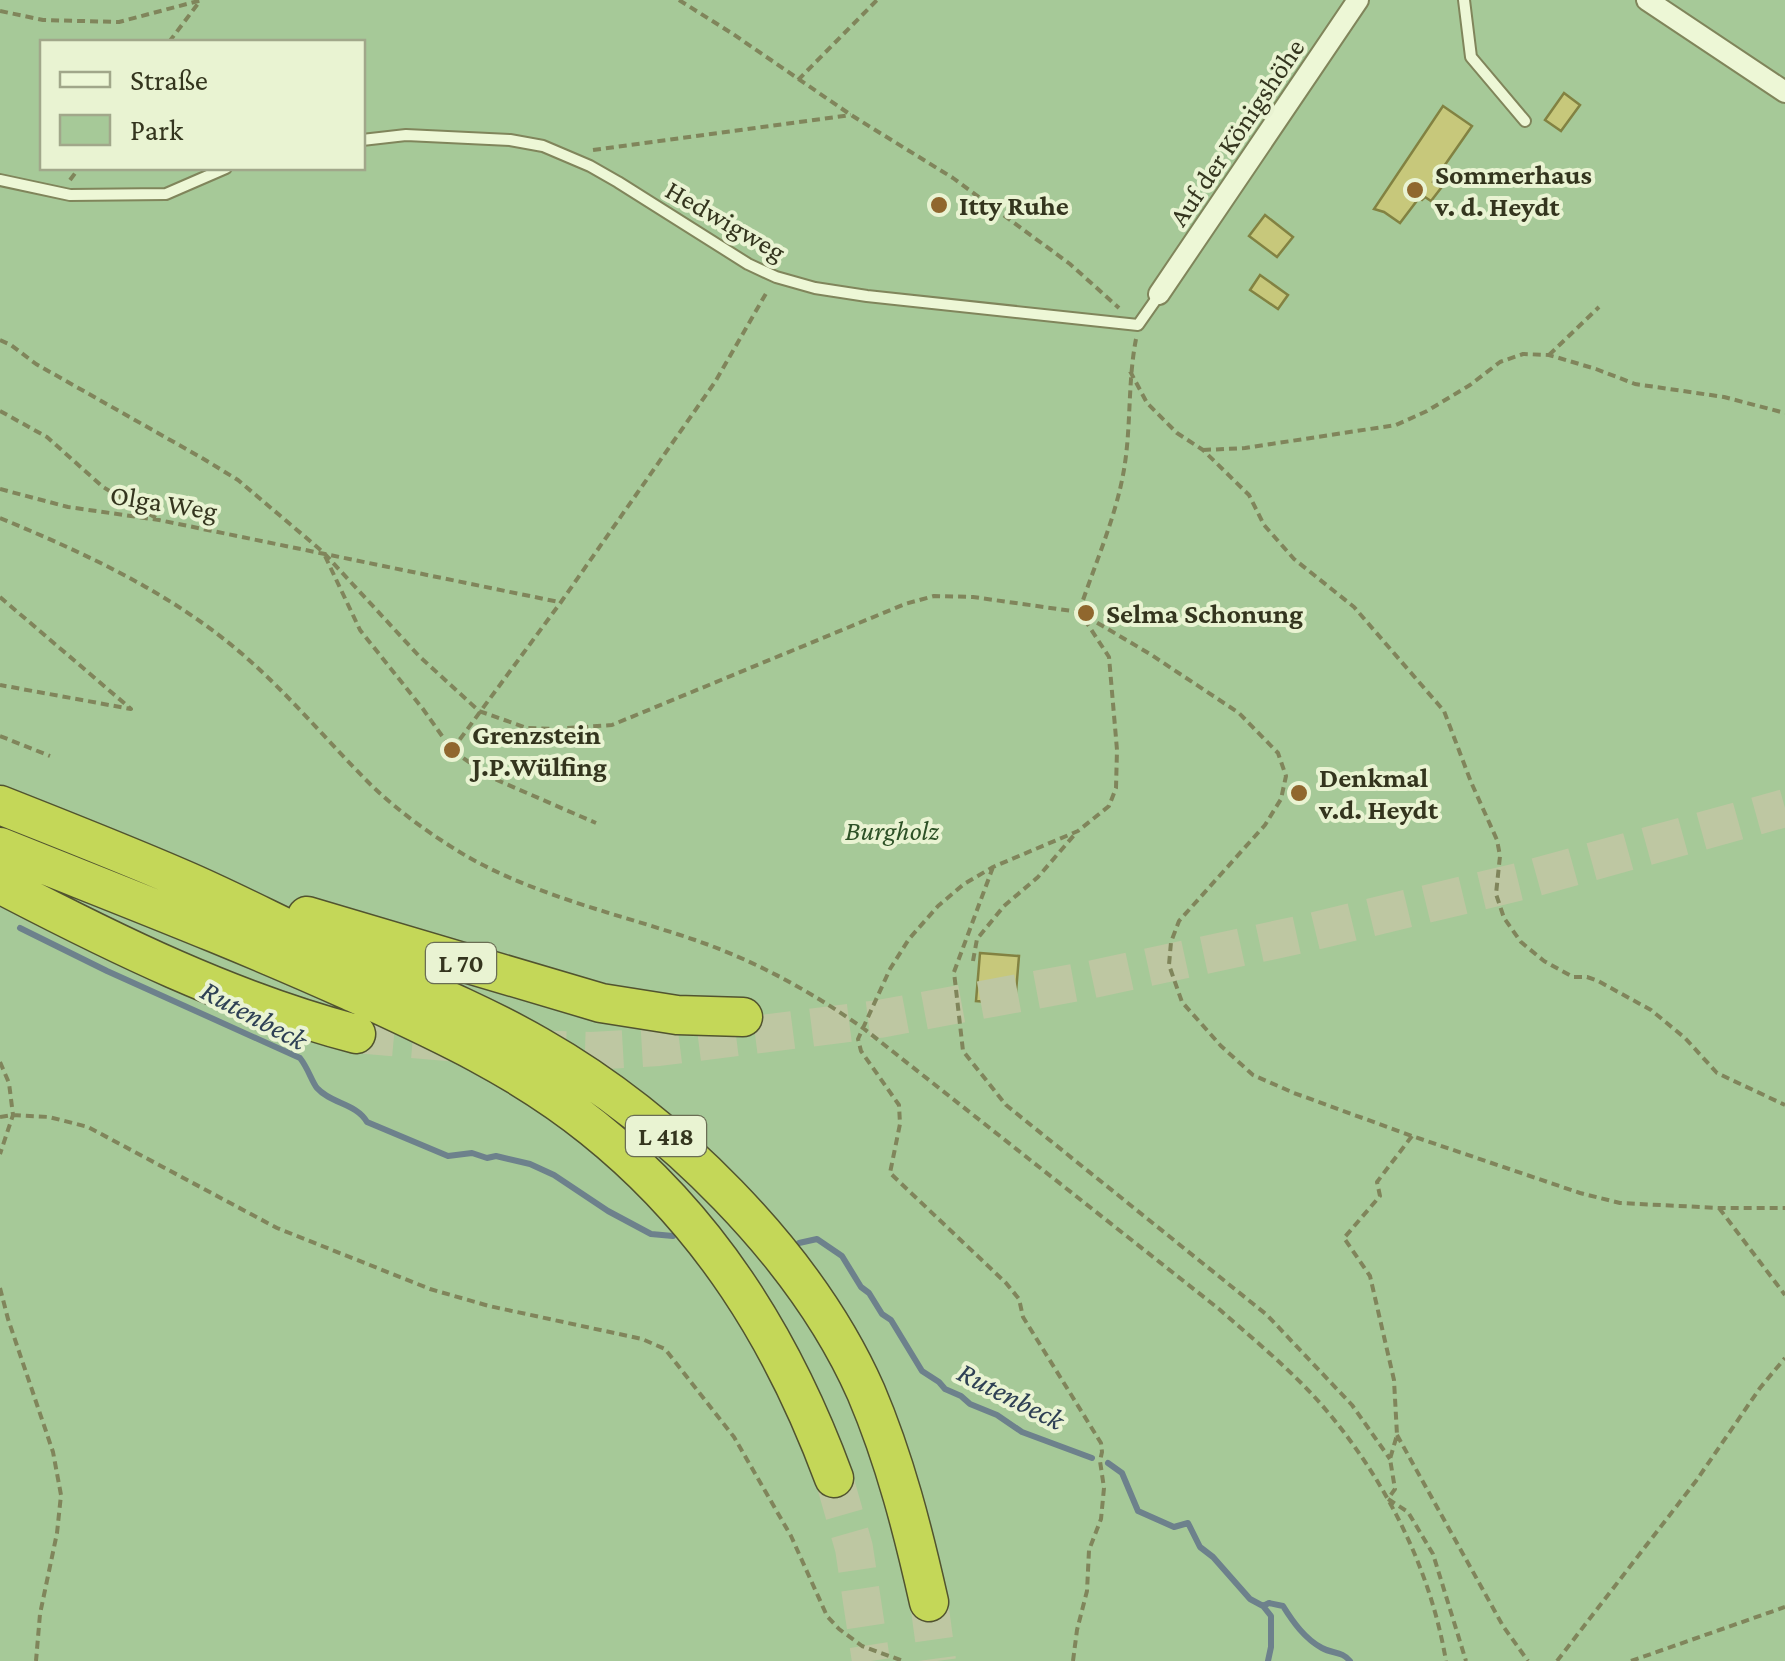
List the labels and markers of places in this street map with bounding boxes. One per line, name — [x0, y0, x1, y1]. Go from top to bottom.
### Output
place label: Sommerhaus v. d. Heydt — [1434, 159, 1592, 222]
marker: Sommerhaus v. d. Heydt — [1404, 179, 1426, 201]
place label: Itty Ruhe — [959, 190, 1069, 221]
marker: Itty Ruhe — [928, 194, 950, 216]
place label: Selma Schonung — [1106, 598, 1303, 629]
marker: Selma Schonung — [1075, 602, 1097, 624]
place label: Grenzstein J.P.Wülfing — [469, 719, 607, 782]
marker: Grenzstein J.P.Wülfing — [441, 739, 463, 761]
place label: Denkmal v.d. Heydt — [1318, 762, 1439, 825]
marker: Denkmal v.d. Heydt — [1288, 782, 1310, 804]

